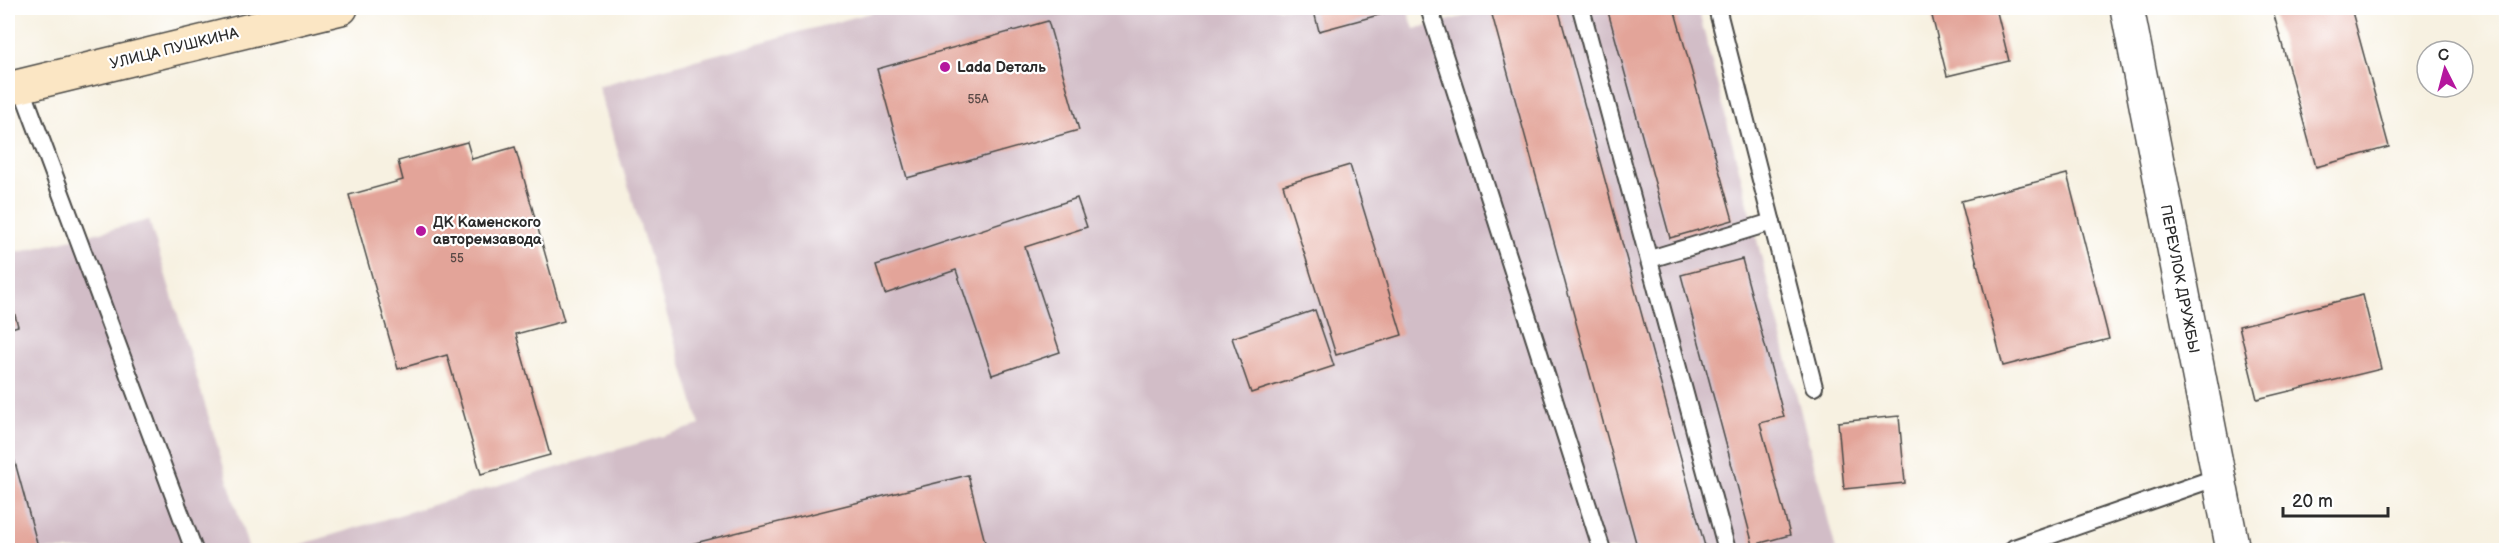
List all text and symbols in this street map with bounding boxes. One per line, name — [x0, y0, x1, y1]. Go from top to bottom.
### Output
street label: УЛИЦА ПУШКИНА — [108, 23, 241, 74]
north arrow — [2415, 39, 2475, 99]
text: С — [2437, 46, 2450, 66]
place label: Lada Dеталь — [957, 58, 1046, 77]
marker: Lada Dеталь — [938, 60, 952, 74]
house number: 55А — [967, 92, 989, 107]
street label: ПЕРЕУЛОК ДРУЖБЫ — [2156, 203, 2203, 355]
place label: ДК Каменского авторемзавода — [433, 213, 542, 249]
marker: ДК Каменского авторемзавода — [414, 224, 428, 238]
house number: 55 — [450, 251, 464, 266]
scale bar — [2283, 480, 2388, 518]
text: 20 m — [2292, 491, 2333, 512]

